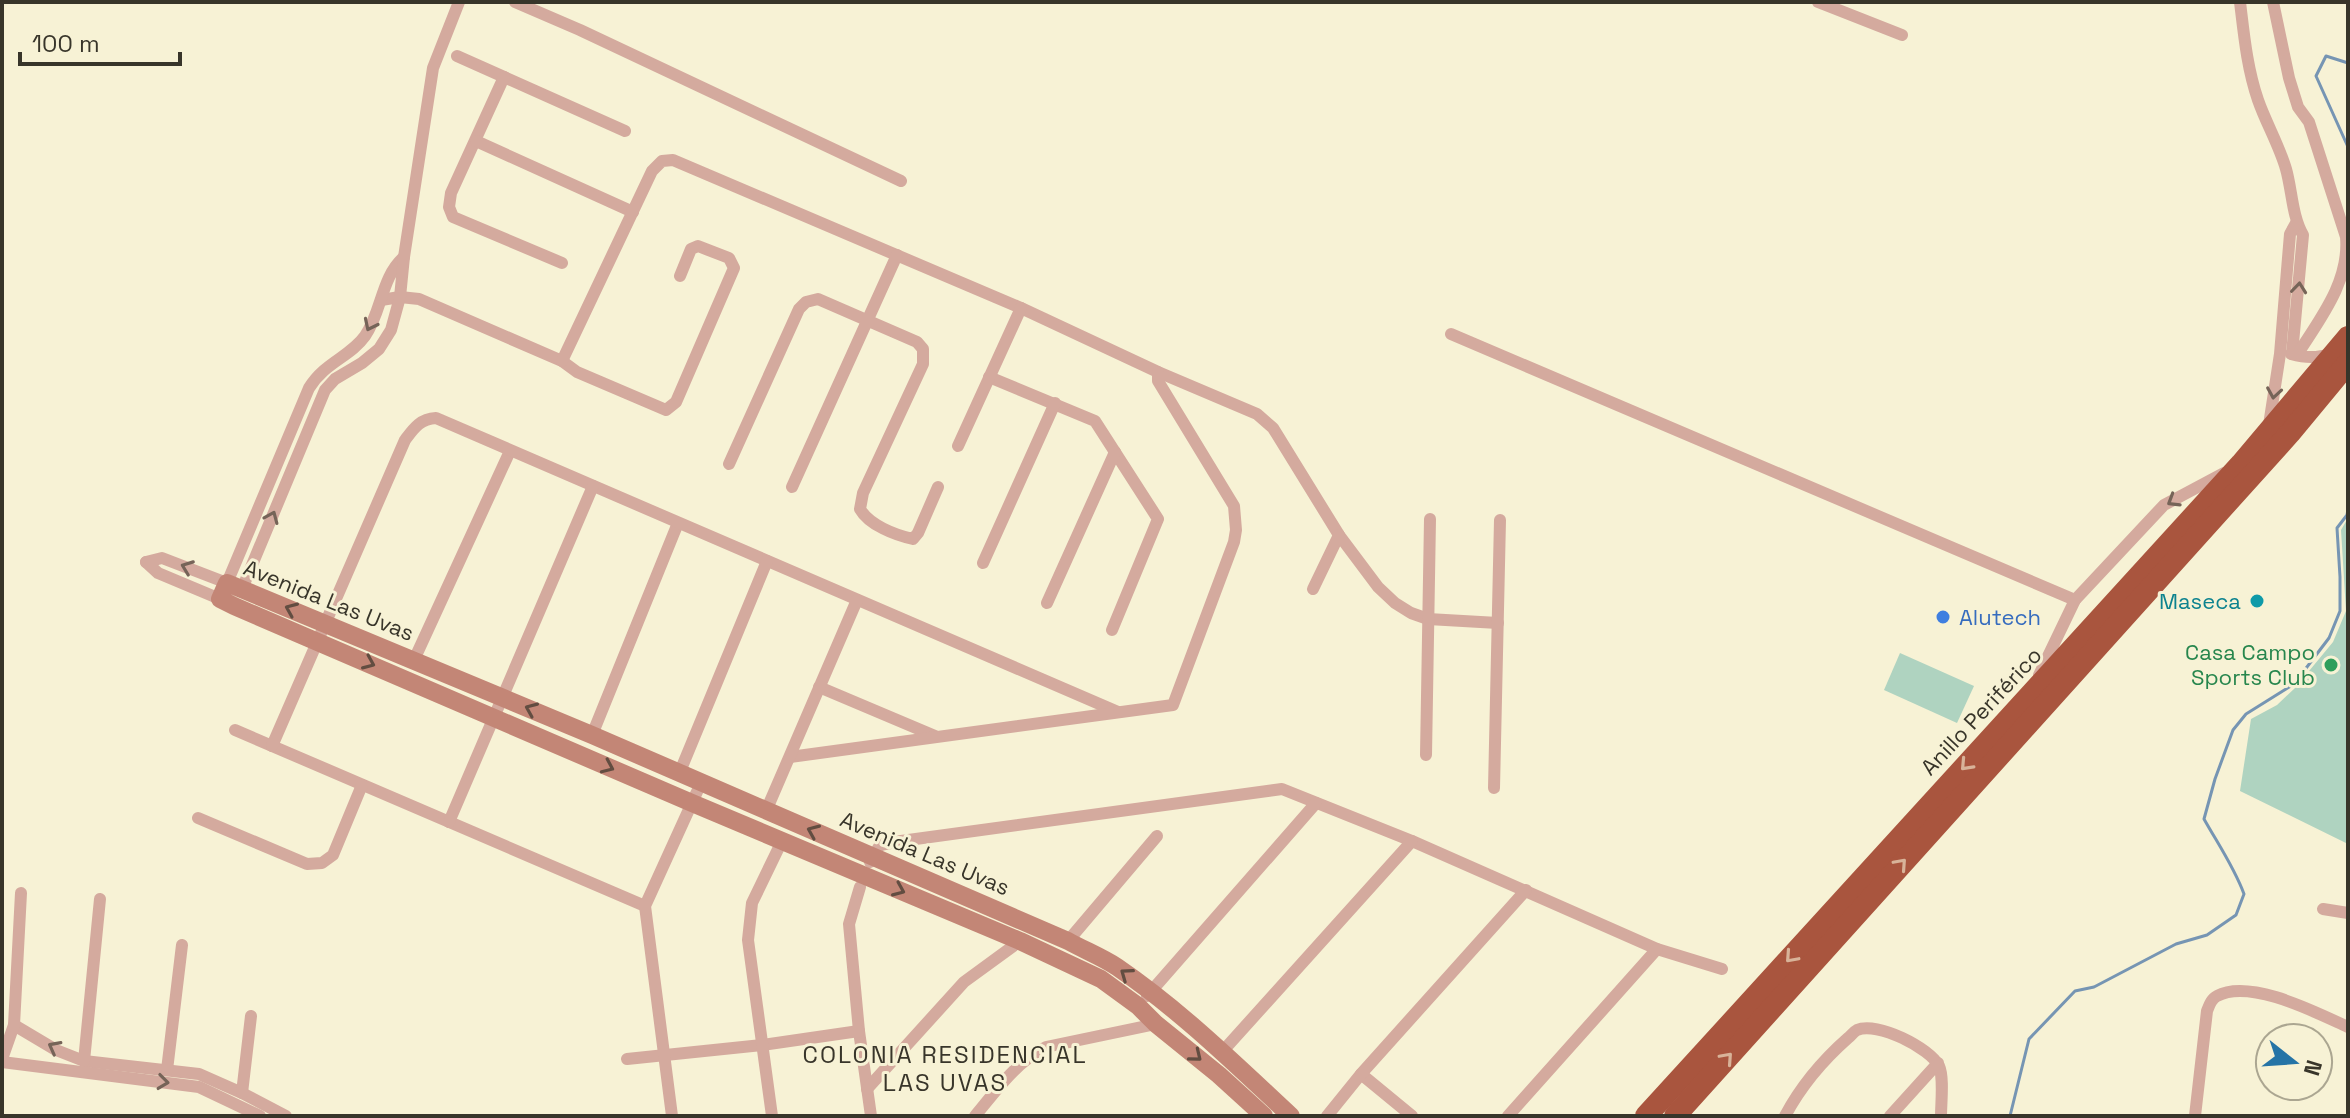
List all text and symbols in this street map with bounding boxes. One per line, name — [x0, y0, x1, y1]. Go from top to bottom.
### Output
scale bar — [20, 16, 180, 66]
text: 100 m — [32, 28, 100, 59]
one-way arrow — [2290, 281, 2307, 294]
one-way arrow — [364, 317, 379, 332]
one-way arrow — [2266, 387, 2283, 400]
one-way arrow — [2167, 492, 2182, 507]
one-way arrow — [262, 511, 279, 525]
street label: Avenida Las Uvas — [240, 553, 418, 647]
one-way arrow — [181, 560, 195, 577]
place label: Maseca — [2159, 587, 2241, 615]
marker: Maseca — [2248, 592, 2266, 610]
one-way arrow — [285, 603, 299, 619]
place label: Alutech — [1959, 603, 2041, 631]
marker: Alutech — [1934, 608, 1952, 626]
place label: Casa Campo Sports Club — [2185, 638, 2315, 691]
street label: Anillo Periférico — [1914, 641, 2048, 781]
one-way arrow — [361, 654, 375, 670]
marker: Casa Campo Sports Club — [2322, 656, 2340, 674]
one-way arrow — [525, 703, 539, 719]
one-way arrow — [1962, 755, 1976, 770]
one-way arrow — [600, 757, 614, 773]
street label: Avenida Las Uvas — [836, 805, 1014, 901]
one-way arrow — [807, 825, 821, 841]
one-way arrow — [1891, 859, 1905, 874]
one-way arrow — [891, 881, 905, 897]
one-way arrow — [1786, 948, 1801, 962]
one-way arrow — [1120, 969, 1134, 983]
north arrow — [2254, 1022, 2334, 1102]
district label: COLONIA RESIDENCIAL LAS UVAS — [803, 1039, 1087, 1098]
one-way arrow — [47, 1042, 62, 1057]
one-way arrow — [1187, 1047, 1202, 1061]
one-way arrow — [1718, 1053, 1732, 1067]
text: N — [2298, 1057, 2329, 1079]
one-way arrow — [156, 1073, 170, 1090]

